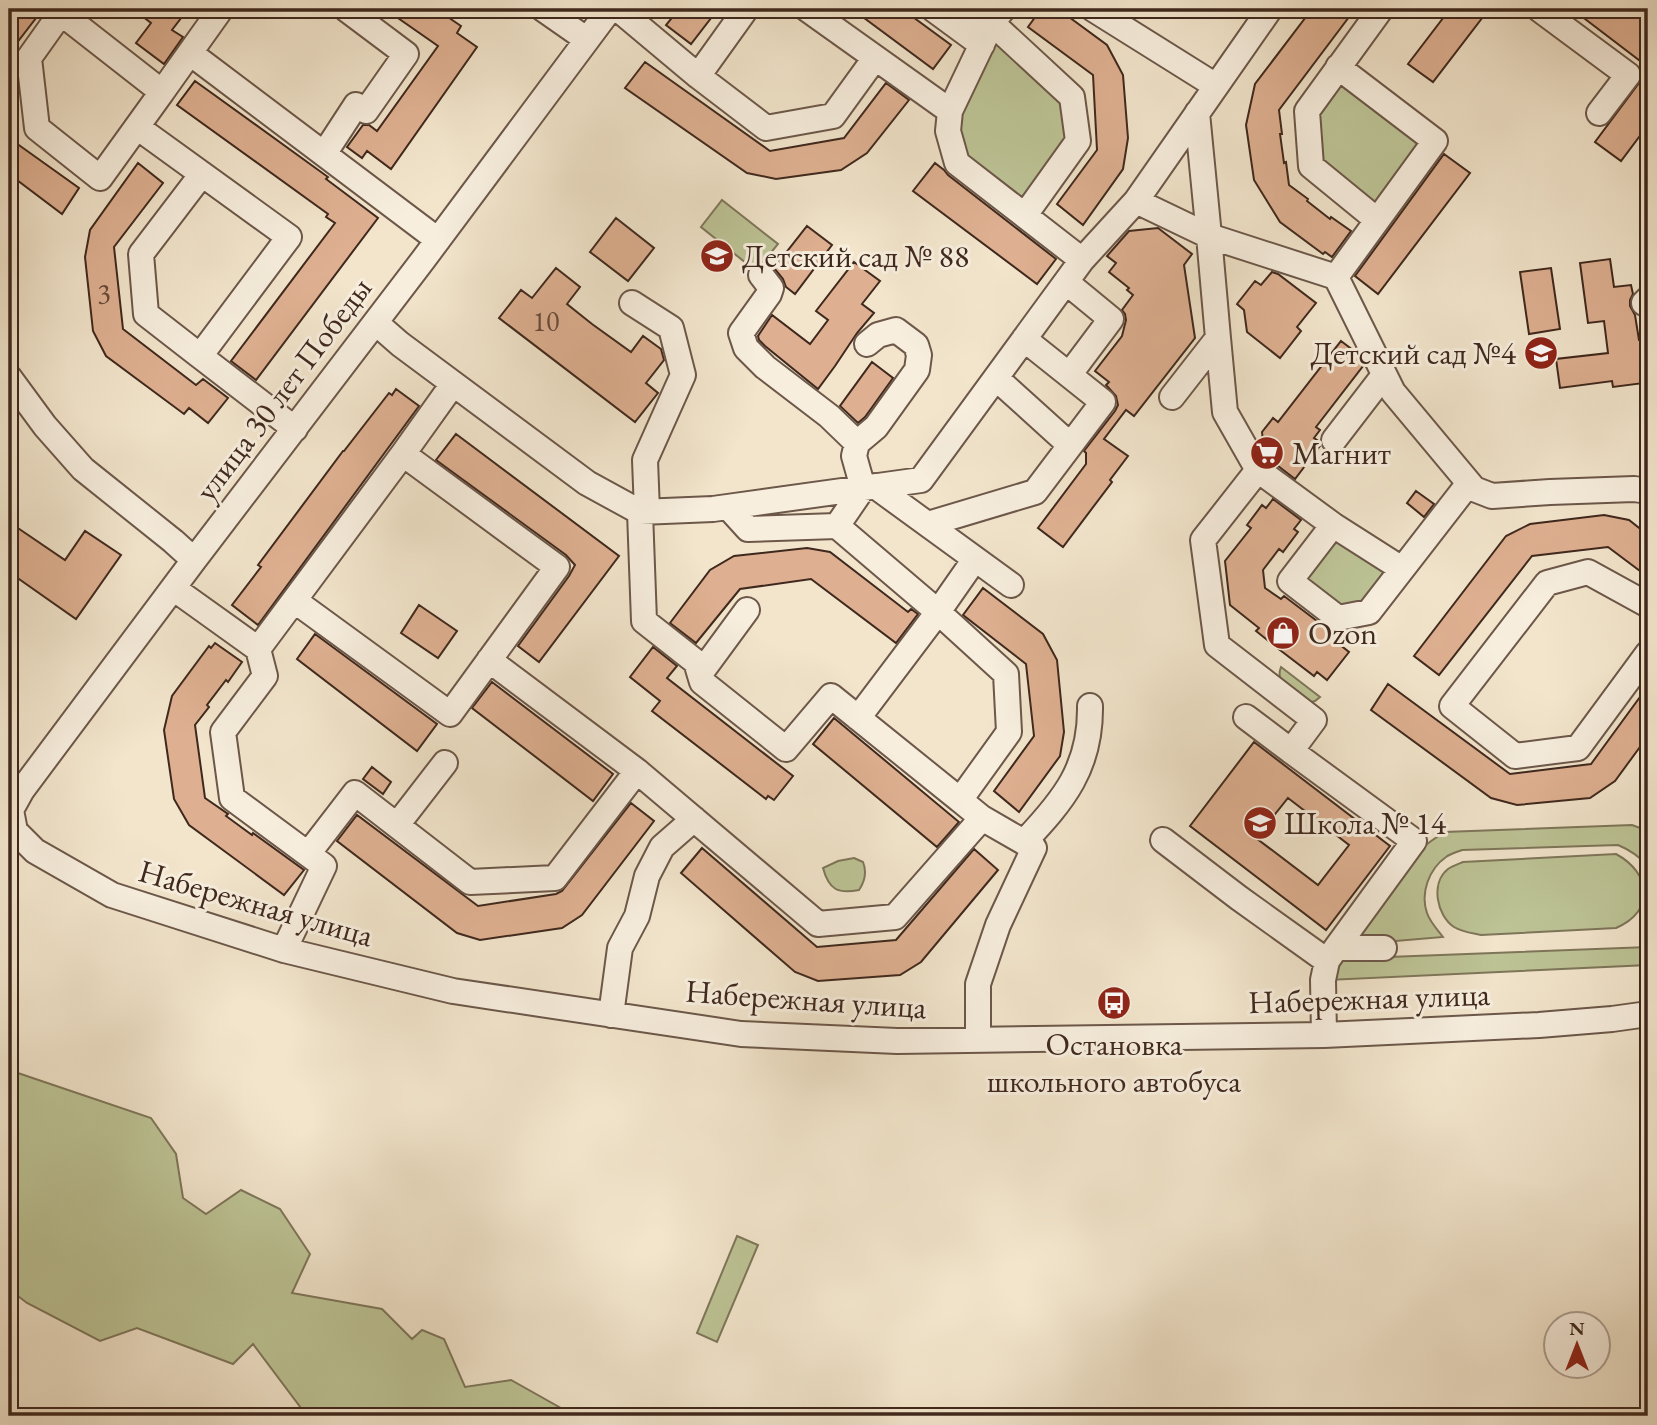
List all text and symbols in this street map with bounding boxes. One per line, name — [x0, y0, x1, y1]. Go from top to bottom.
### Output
place label: Детский сад № 88 — [742, 235, 969, 277]
school or university icon: Детский сад № 88 — [698, 237, 736, 275]
street label: улица 30 лет Победы — [185, 269, 381, 509]
house number: 3 — [97, 275, 111, 311]
house number: 10 — [533, 303, 559, 339]
place label: Детский сад №4 — [1310, 332, 1517, 374]
school or university icon: Детский сад №4 — [1522, 334, 1560, 372]
place label: Магнит — [1292, 432, 1391, 474]
supermarket icon: Магнит — [1248, 434, 1286, 472]
place label: Ozon — [1308, 612, 1377, 654]
shop icon: Ozon — [1264, 614, 1302, 652]
place label: Школа № 14 — [1284, 802, 1447, 844]
school or university icon: Школа № 14 — [1241, 804, 1279, 842]
street label: Набережная улица — [134, 849, 378, 957]
street label: Набережная улица — [684, 970, 928, 1028]
street label: Набережная улица — [1247, 973, 1491, 1023]
bus stop icon: Остановка школьного автобуса — [1095, 984, 1133, 1022]
place label: Остановка школьного автобуса — [987, 1023, 1241, 1102]
north arrow — [1542, 1310, 1612, 1380]
text: N — [1569, 1316, 1585, 1341]

